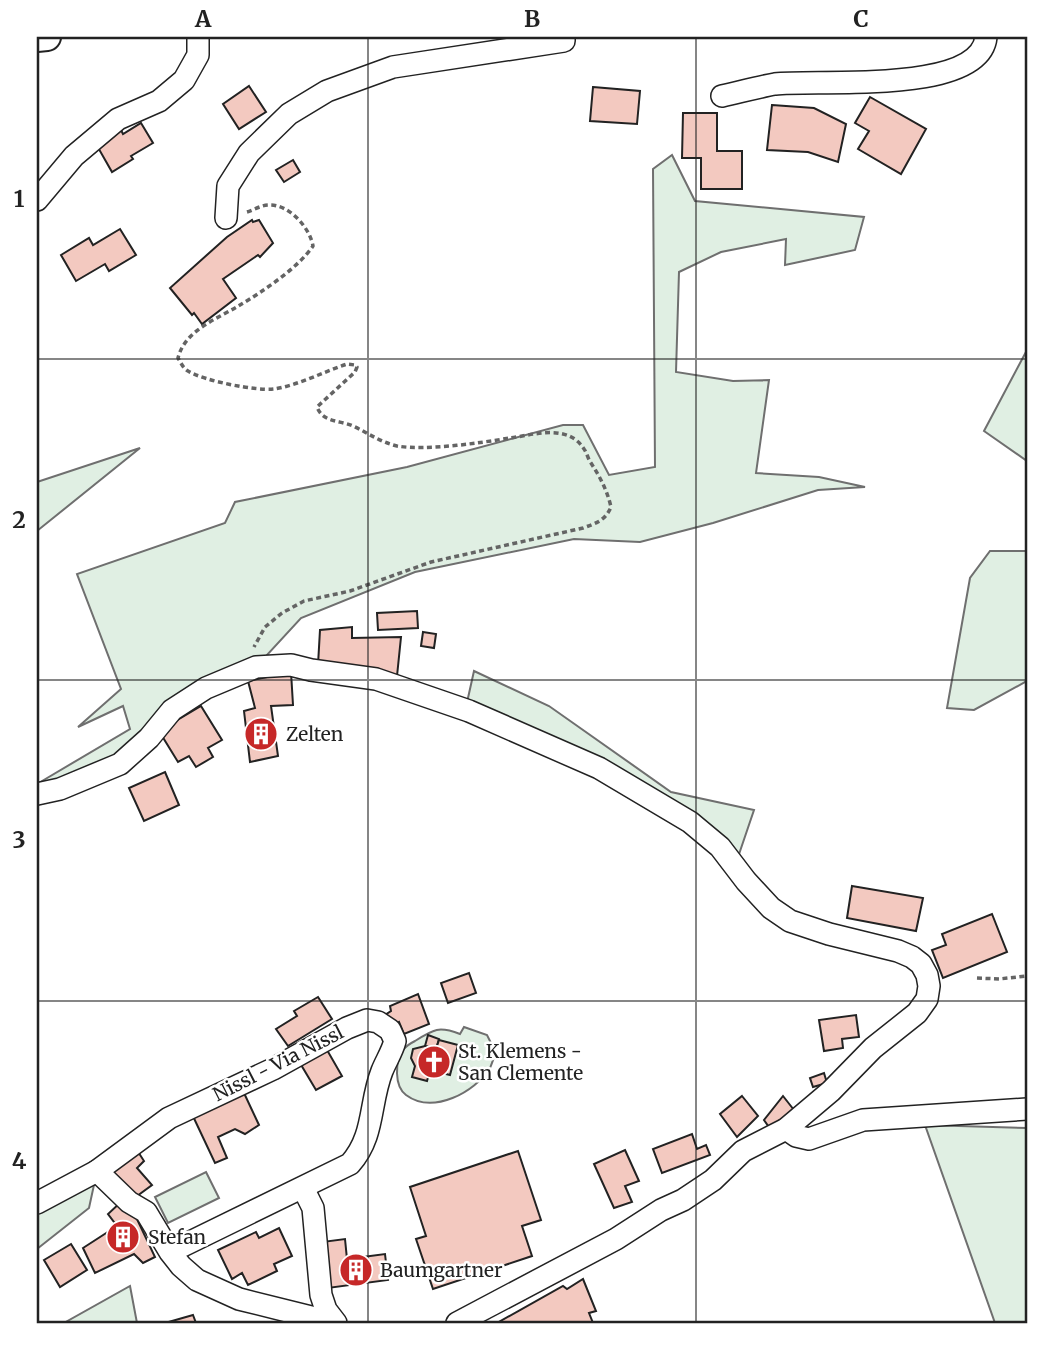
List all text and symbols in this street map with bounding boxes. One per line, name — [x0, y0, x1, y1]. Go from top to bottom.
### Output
text: A — [194, 4, 212, 33]
text: B — [524, 4, 540, 33]
text: C — [853, 4, 869, 33]
text: 1 — [14, 184, 25, 213]
text: 2 — [12, 505, 26, 534]
building icon: Zelten — [242, 715, 280, 753]
place label: Zelten — [286, 722, 344, 746]
text: 3 — [12, 825, 26, 854]
street label: Nissl - Via Nissl — [209, 1020, 347, 1106]
place label: St. Klemens - San Clemente — [458, 1039, 583, 1085]
church icon: St. Klemens - San Clemente — [415, 1043, 453, 1081]
text: 4 — [12, 1146, 27, 1175]
building icon: Stefan — [104, 1218, 142, 1256]
place label: Stefan — [148, 1225, 207, 1249]
building icon: Baumgartner — [337, 1251, 375, 1289]
place label: Baumgartner — [380, 1258, 503, 1282]

